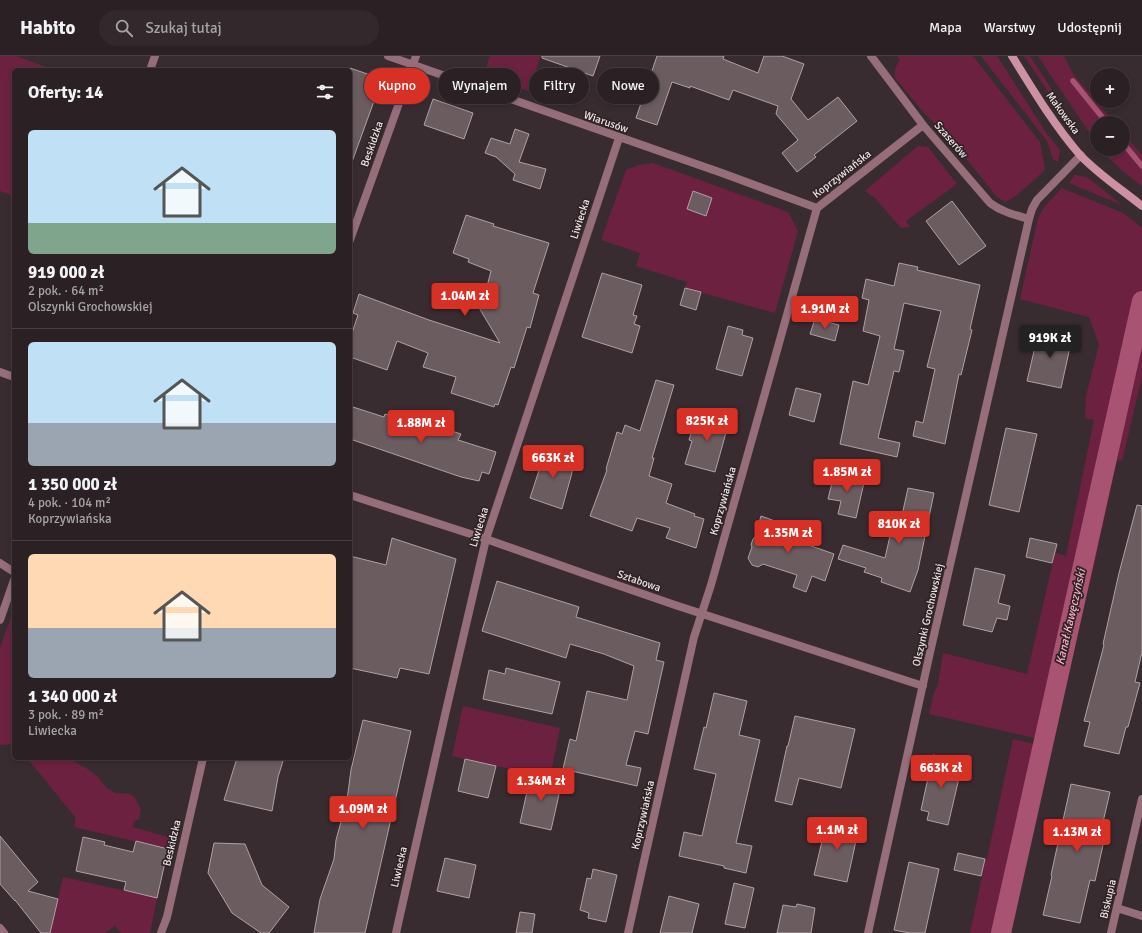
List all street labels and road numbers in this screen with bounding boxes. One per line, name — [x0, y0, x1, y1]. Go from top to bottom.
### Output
street label: Makowska — [1043, 89, 1083, 137]
street label: Wiarusów — [582, 108, 630, 136]
street label: Beskidzka — [358, 119, 386, 168]
street label: Szaserów — [932, 119, 970, 161]
street label: Koprzywiańska — [810, 147, 874, 201]
street label: Liwiecka — [567, 197, 593, 241]
street label: Koprzywiańska — [707, 465, 739, 537]
street label: Liwiecka — [467, 505, 491, 549]
street label: Olszynki Grochowskiej — [910, 562, 946, 668]
street label: Sztabowa — [616, 567, 663, 595]
street label: Koprzywiańska — [629, 779, 657, 851]
street label: Beskidzka — [160, 818, 184, 867]
street label: Liwiecka — [388, 845, 410, 889]
street label: Biskupia — [1097, 878, 1119, 920]

